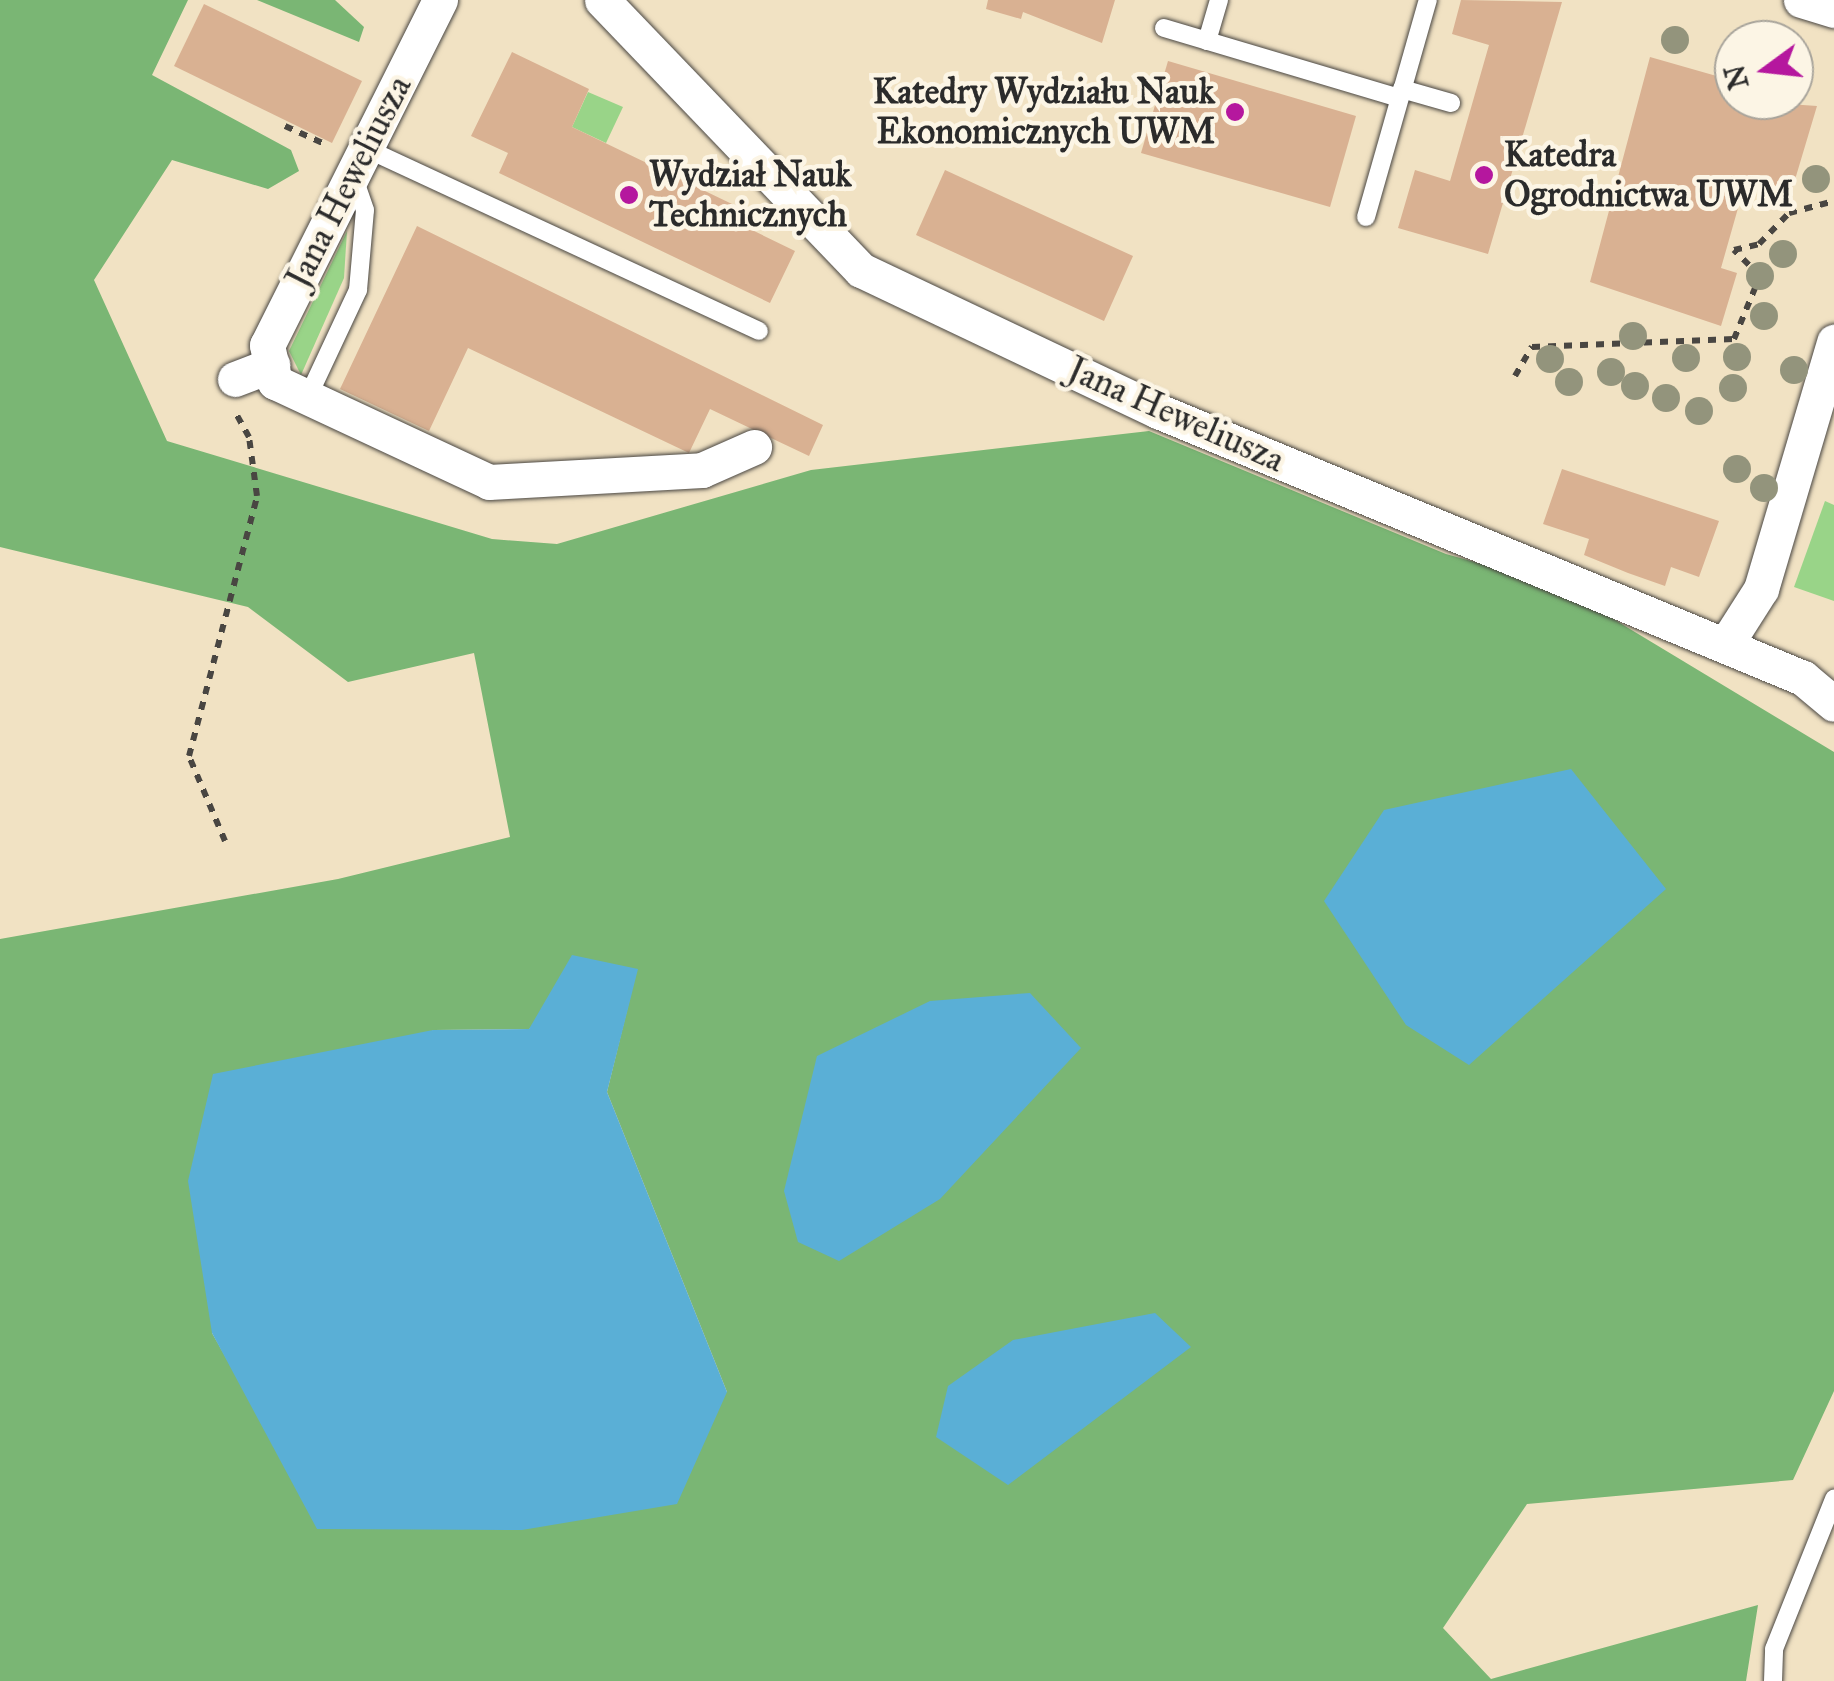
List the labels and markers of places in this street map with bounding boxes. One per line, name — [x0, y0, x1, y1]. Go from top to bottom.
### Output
place label: Katedry Wydziału Nauk Ekonomicznych UWM — [873, 71, 1215, 153]
marker: Katedry Wydziału Nauk Ekonomicznych UWM — [1224, 101, 1246, 123]
place label: Katedra Ogrodnictwa UWM — [1504, 134, 1793, 216]
place label: Wydział Nauk Technicznych — [649, 154, 852, 236]
marker: Katedra Ogrodnictwa UWM — [1473, 164, 1495, 186]
marker: Wydział Nauk Technicznych — [618, 184, 640, 206]

